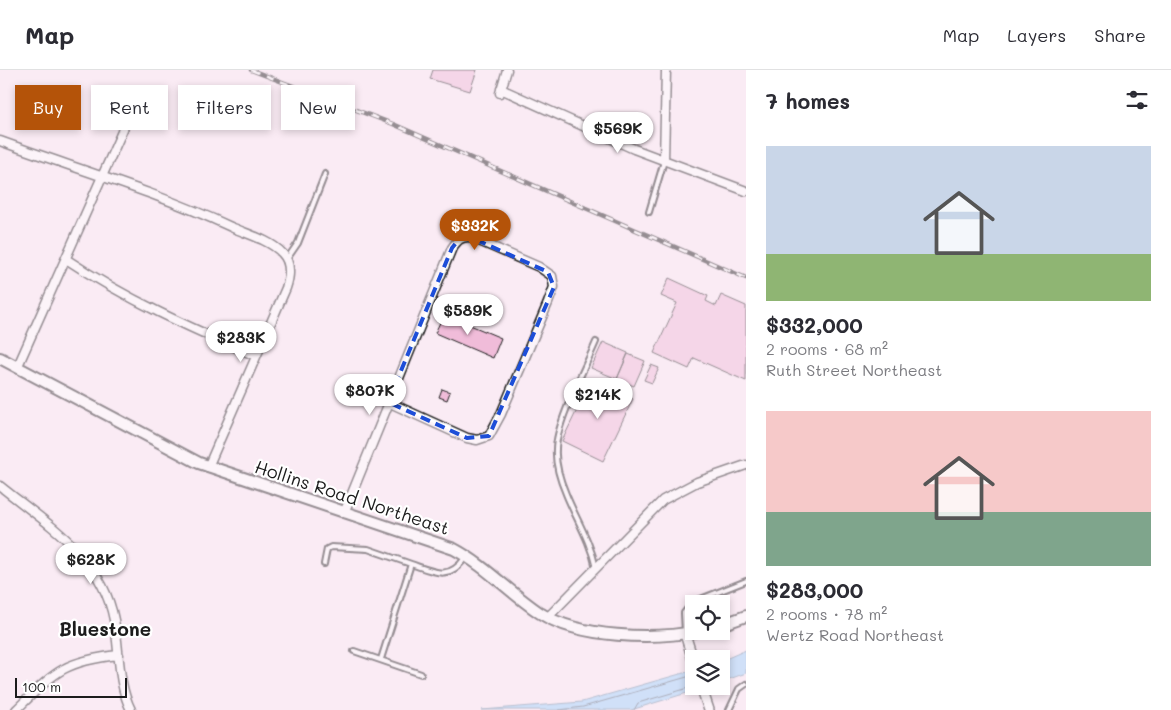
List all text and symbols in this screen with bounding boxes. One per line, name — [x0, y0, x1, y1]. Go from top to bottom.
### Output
text: Map — [25, 19, 74, 50]
text: Map — [943, 23, 979, 47]
text: Layers — [1007, 23, 1066, 47]
text: Share — [1094, 23, 1146, 47]
chip: Buy — [15, 85, 81, 130]
chip: Rent — [91, 85, 168, 130]
chip: Filters — [178, 85, 271, 130]
chip: New — [281, 85, 355, 130]
icon: filters — [1123, 86, 1151, 114]
text: 7 homes — [766, 87, 850, 114]
pin: $569K — [583, 112, 653, 154]
text: $569K — [593, 117, 643, 138]
icon: home — [914, 178, 1004, 268]
pin: $332K — [440, 208, 510, 251]
text: $332K — [451, 214, 499, 235]
pin: $589K — [433, 294, 503, 336]
text: $589K — [443, 299, 493, 320]
text: $332,000 — [766, 311, 863, 338]
pin: $283K — [206, 320, 276, 363]
text: $283K — [217, 326, 265, 347]
text: 2 rooms · 68 m² — [766, 338, 888, 359]
text: Ruth Street Northeast — [766, 359, 942, 380]
pin: $807K — [335, 374, 405, 416]
pin: $214K — [563, 378, 633, 420]
text: $807K — [345, 379, 395, 400]
text: $214K — [575, 383, 621, 404]
icon: home — [914, 443, 1004, 533]
street label: Hollins Road Northeast — [252, 454, 453, 540]
pin: $628K — [56, 542, 126, 585]
text: $628K — [67, 548, 115, 569]
text: $283,000 — [766, 576, 863, 603]
map controls — [685, 595, 730, 695]
button: locate — [685, 595, 730, 640]
text: 2 rooms · 78 m² — [766, 603, 887, 624]
district label: Bluestone — [59, 616, 151, 641]
text: Wertz Road Northeast — [766, 624, 944, 645]
button: layers — [685, 650, 730, 695]
scale bar — [15, 675, 128, 698]
text: 100 m — [22, 677, 61, 696]

